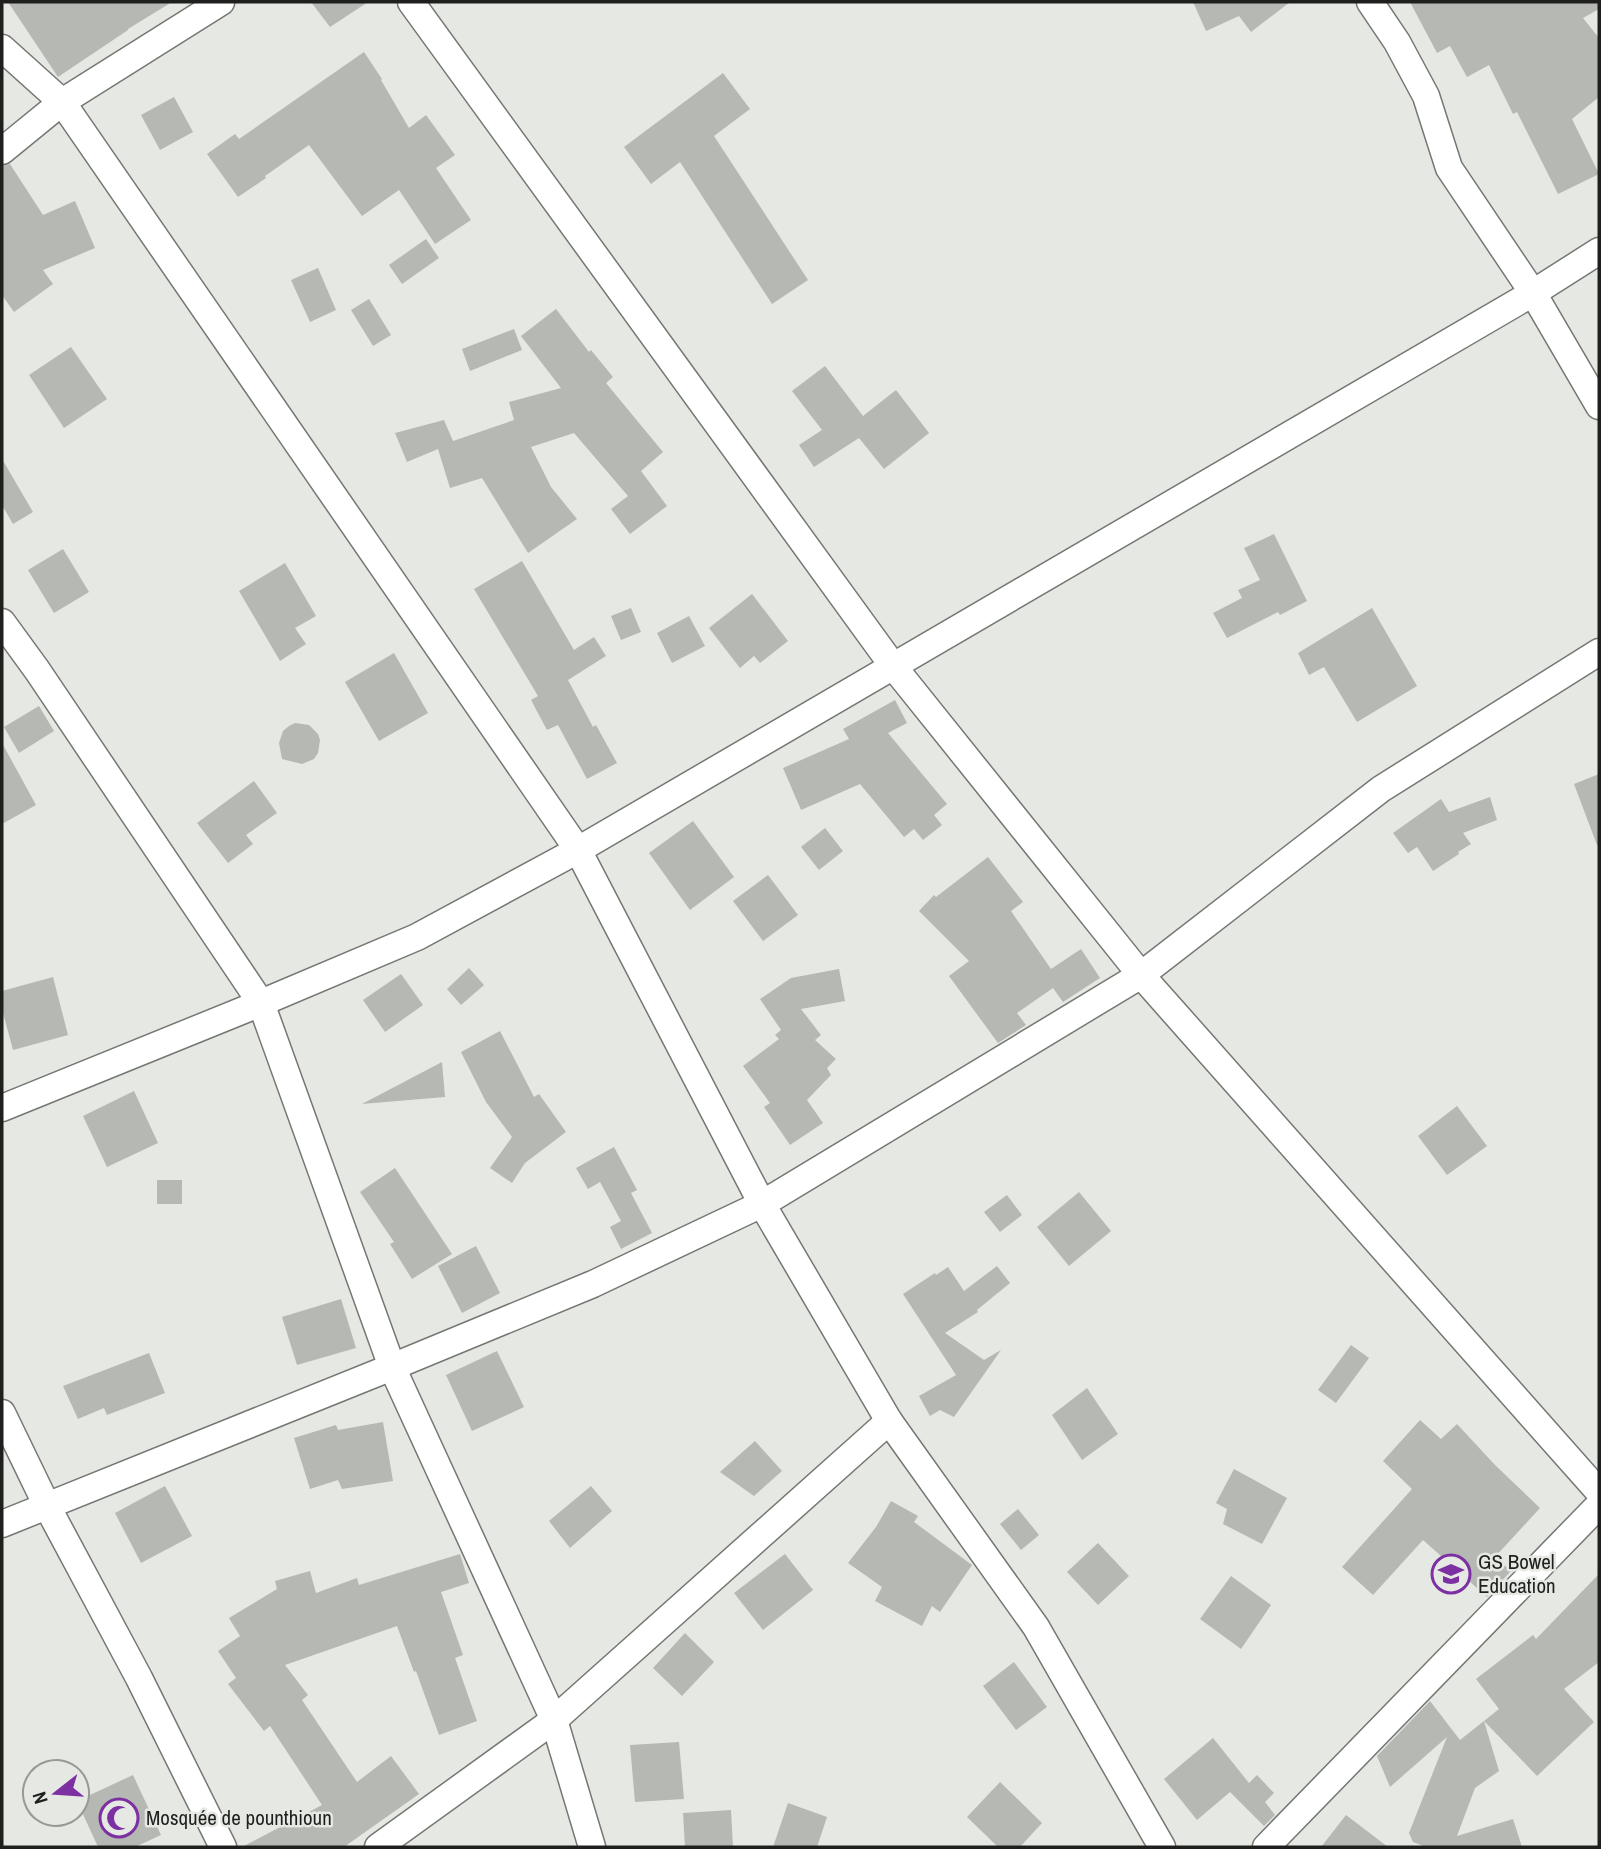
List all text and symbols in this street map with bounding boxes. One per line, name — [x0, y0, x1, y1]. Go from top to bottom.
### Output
place label: GS Bowel Education — [1478, 1547, 1556, 1600]
school or university icon: GS Bowel Education — [1430, 1553, 1472, 1595]
north arrow — [21, 1758, 91, 1828]
text: N — [26, 1789, 54, 1807]
mosque icon: Mosquée de pounthioun — [98, 1797, 140, 1839]
place label: Mosquée de pounthioun — [146, 1803, 332, 1832]

